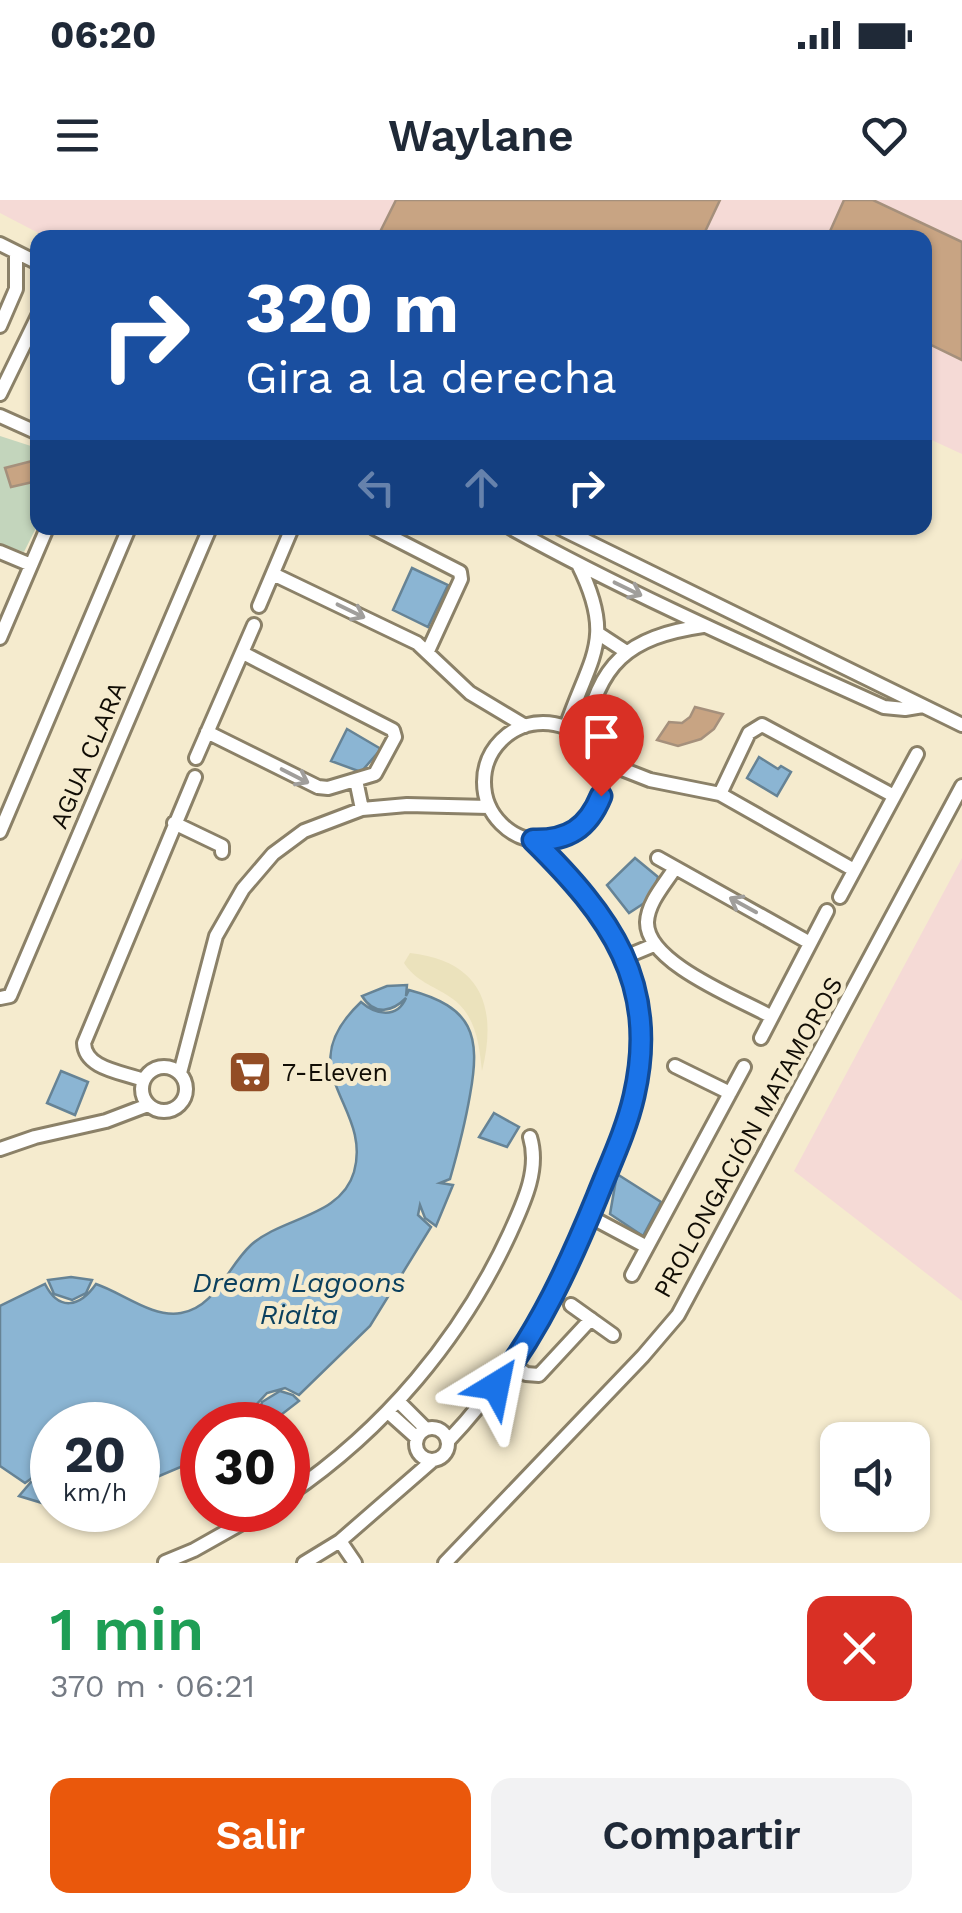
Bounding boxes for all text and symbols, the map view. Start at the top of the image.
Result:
text: 06:20 [50,13,156,57]
icon: menu [50,108,105,163]
icon: heart [857,108,912,163]
text: Waylane [388,109,574,162]
text: 320 m [245,267,459,349]
icon: right [80,270,210,400]
text: Gira a la derecha [245,351,617,404]
icon: left [349,460,404,515]
icon: ahead [454,460,509,515]
icon: right [559,460,614,515]
one-way arrow [613,580,643,599]
one-way arrow [335,603,365,622]
street label: AGUA CLARA [44,677,132,833]
pin [559,694,644,797]
icon: arrive [574,709,629,764]
one-way arrow [279,767,309,786]
one-way arrow [728,895,758,915]
street label: PROLONGACIÓN MATAMOROS [647,971,848,1302]
supermarket icon: 7-Eleven [227,1049,273,1095]
place label: 7-Eleven [282,1058,388,1087]
water label: Dream Lagoons Rialta [192,1266,406,1331]
position arrow [444,1334,548,1438]
speed limit sign: 30 [180,1402,310,1532]
map controls [820,1422,930,1532]
button: sound [820,1422,930,1532]
text: 20 [64,1425,126,1484]
text: km/h [63,1478,127,1507]
text: 1 min [50,1594,204,1665]
button: close [807,1596,912,1701]
text: 370 m · 06:21 [50,1667,255,1705]
button: Salir [50,1778,471,1893]
button: Compartir [491,1778,912,1893]

